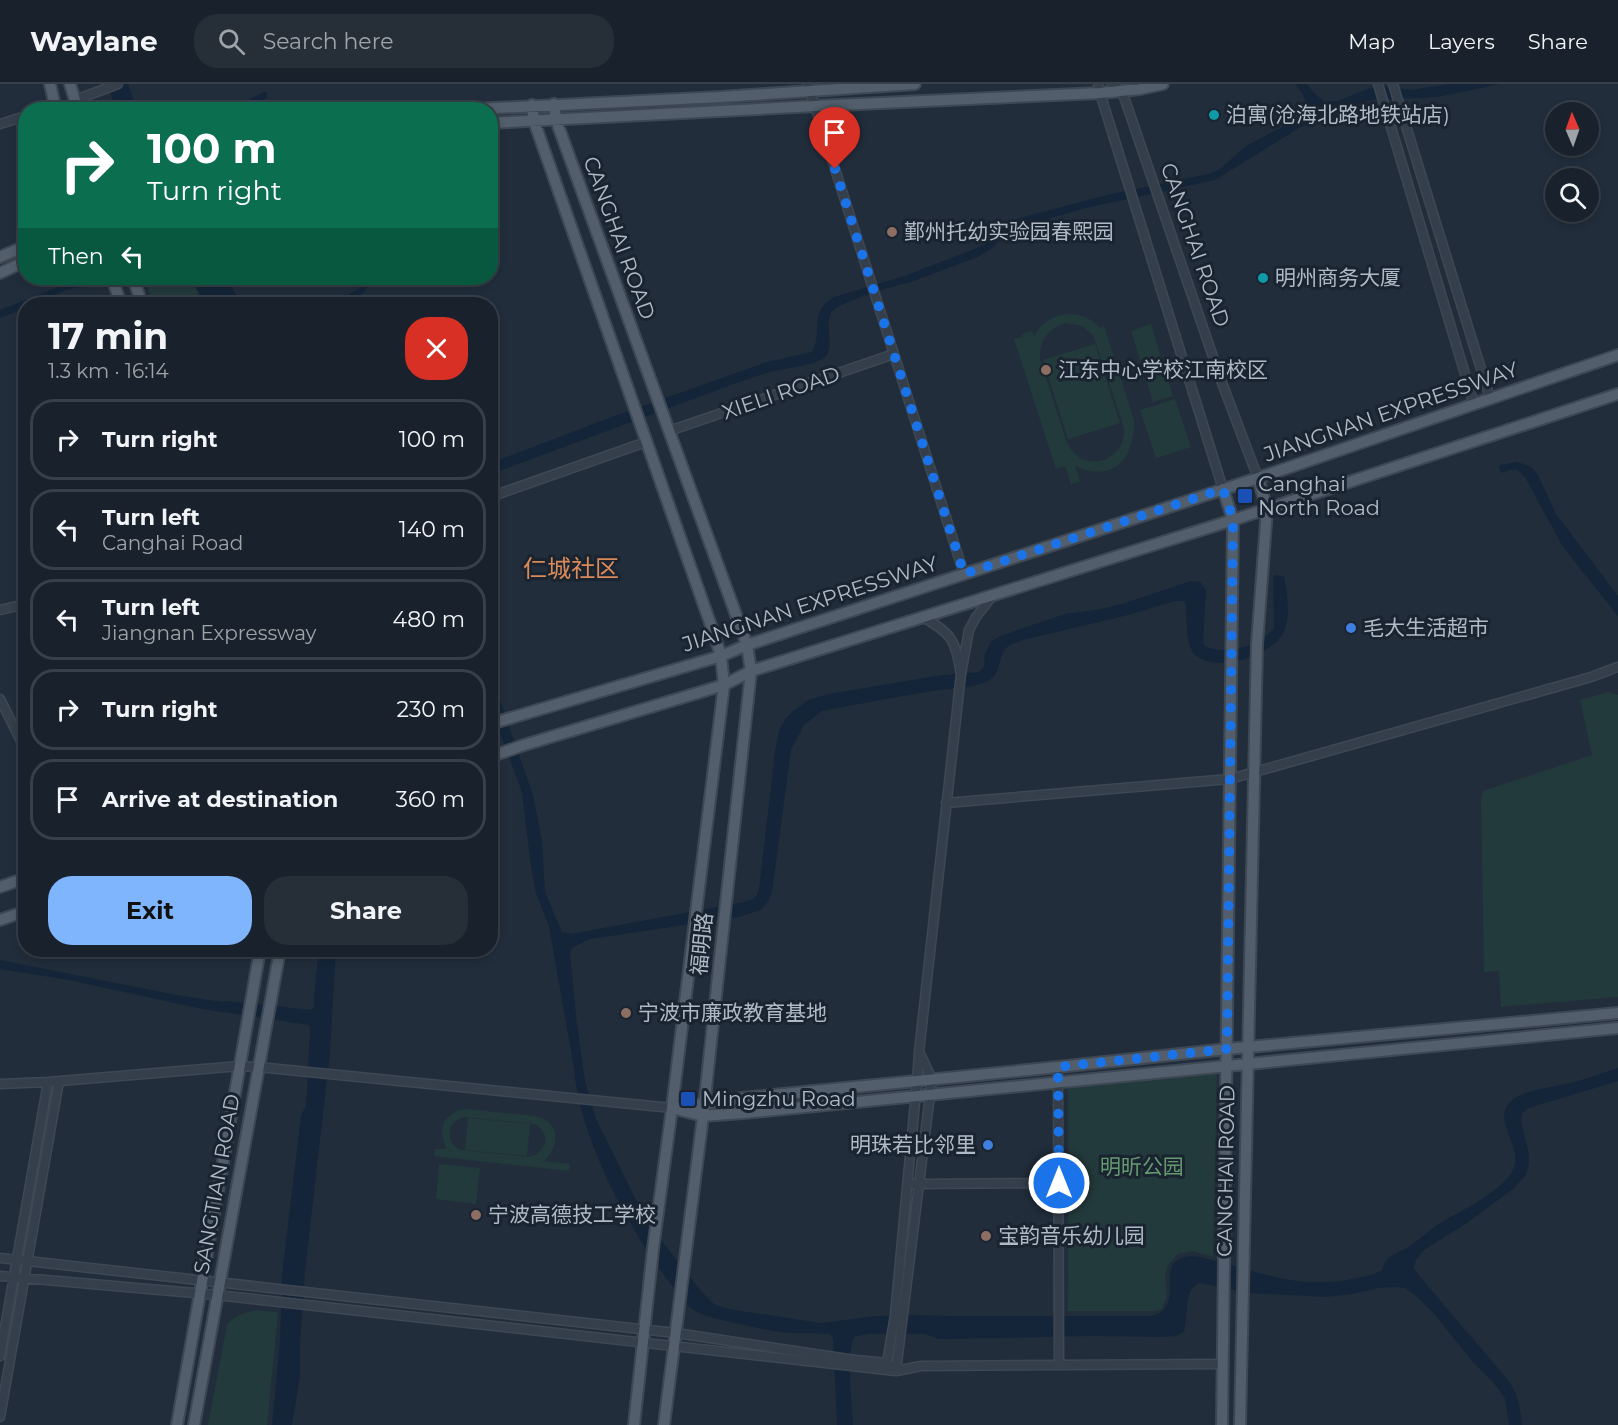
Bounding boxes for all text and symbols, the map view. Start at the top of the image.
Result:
search box [194,14,614,68]
text: Waylane [30,24,158,58]
icon: search [215,25,248,58]
text: Search here [263,28,393,55]
text: Map [1348,29,1395,54]
text: Layers [1428,29,1495,54]
text: Share [1528,29,1588,54]
place label: 泊寓(沧海北路地铁站店) [1226,102,1450,127]
north arrow [1545,102,1599,156]
map controls [1545,102,1599,222]
pin [809,107,860,169]
marker: 泊寓(沧海北路地铁站店) [1207,108,1221,122]
icon: arrive [818,116,851,149]
text: 100 m [147,122,276,174]
icon: right [48,126,126,204]
street label: CANGHAI ROAD [578,153,661,323]
street label: CANGHAI ROAD [1156,160,1235,330]
button: search [1545,168,1599,222]
text: Turn right [147,174,282,207]
place label: 鄞州托幼实验园春熙园 [904,219,1114,244]
marker: 鄞州托幼实验园春熙园 [885,225,899,239]
icon: left [116,240,149,273]
text: Then [48,243,104,270]
place label: 明州商务大厦 [1275,265,1401,290]
marker: 明州商务大厦 [1256,271,1270,285]
text: 17 min [48,314,168,358]
button: close [405,317,468,380]
street label: JIANGNAN EXPRESSWAY [1260,356,1522,467]
place label: 江东中心学校江南校区 [1058,357,1268,382]
text: 1.3 km · 16:14 [48,359,169,383]
street label: XIELI ROAD [719,361,843,424]
marker: 江东中心学校江南校区 [1039,363,1053,377]
icon: right [51,423,84,456]
text: Turn right [102,426,217,453]
text: 100 m [399,426,465,453]
place label: Canghai North Road [1258,471,1380,520]
marker: Canghai North Road [1236,487,1254,505]
text: Turn left [102,504,200,531]
icon: left [51,513,84,546]
text: 140 m [399,516,465,543]
text: Canghai Road [102,531,243,555]
street label: JIANGNAN EXPRESSWAY [678,550,941,657]
district label: 仁城社区 [523,554,619,583]
text: Turn left [102,594,200,621]
icon: left [51,603,84,636]
text: 480 m [393,606,465,633]
place label: 毛大生活超市 [1363,615,1489,640]
text: Jiangnan Expressway [102,621,316,645]
marker: 毛大生活超市 [1344,621,1358,635]
icon: right [51,693,84,726]
text: Turn right [102,696,217,723]
text: 230 m [396,696,465,723]
icon: arrive [51,783,84,816]
text: Arrive at destination [102,786,338,813]
text: 360 m [396,786,465,813]
button: Exit [48,876,252,945]
button: Share [264,876,468,945]
street label: 福明路 [686,911,717,977]
place label: 宁波市廉政教育基地 [638,1000,827,1025]
marker: 宁波市廉政教育基地 [619,1006,633,1020]
street label: CANGHAI ROAD [1212,1085,1239,1257]
place label: Mingzhu Road [702,1086,856,1111]
marker: Mingzhu Road [679,1090,697,1108]
street label: SANGTIAN ROAD [188,1092,245,1276]
place label: 明珠若比邻里 [850,1132,976,1157]
marker: 明珠若比邻里 [981,1138,995,1152]
position arrow [1027,1151,1091,1215]
park label: 明昕公园 [1100,1154,1184,1179]
place label: 宁波高德技工学校 [488,1202,656,1227]
marker: 宁波高德技工学校 [469,1208,483,1222]
place label: 宝韵音乐幼儿园 [998,1223,1145,1248]
marker: 宝韵音乐幼儿园 [979,1229,993,1243]

